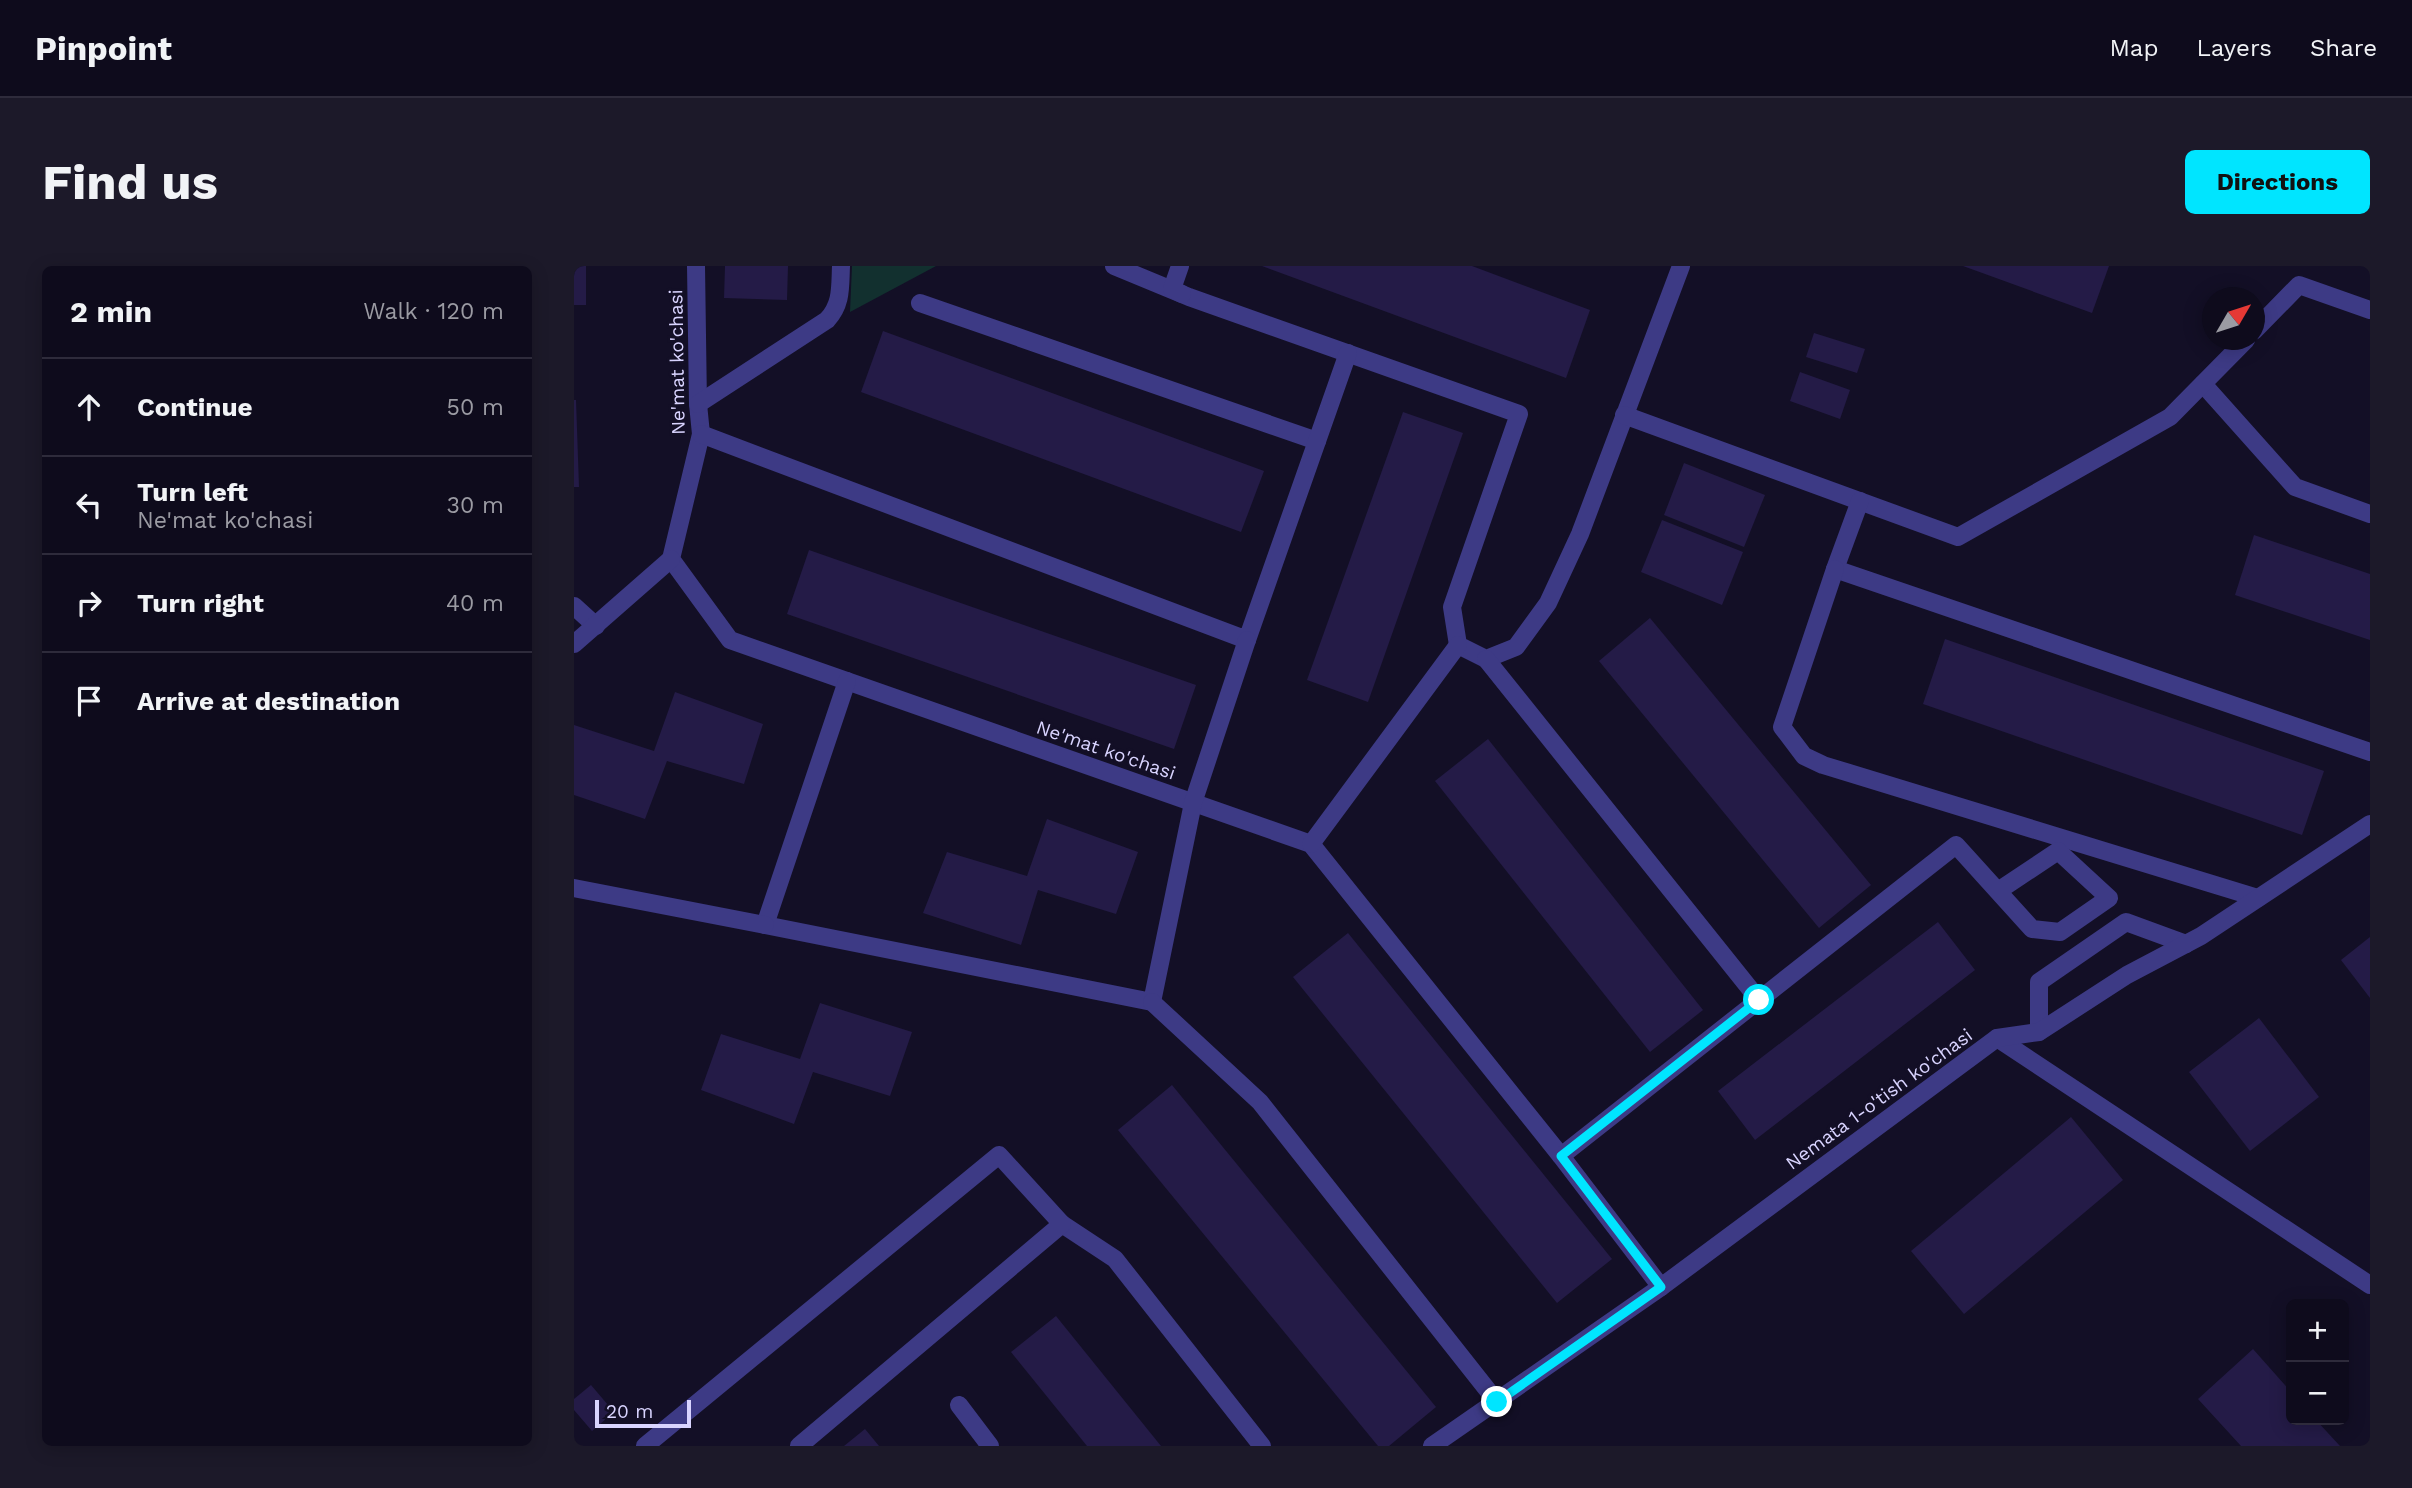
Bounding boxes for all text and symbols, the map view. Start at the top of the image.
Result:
text: Pinpoint [35,29,172,68]
text: Map [2110,34,2158,62]
text: Layers [2196,34,2272,62]
text: Share [2310,34,2377,62]
button: Directions [2185,150,2370,214]
text: Find us [42,153,218,211]
north arrow [2202,287,2265,350]
street label: Ne'mat ko'chasi [664,289,690,435]
text: 2 min [70,294,152,329]
text: Walk · 120 m [363,298,504,325]
icon: ahead [70,388,108,426]
text: Continue [137,392,253,422]
text: 50 m [447,394,504,421]
text: Turn left [137,477,248,507]
icon: left [70,486,108,524]
text: 30 m [447,492,504,519]
text: Ne'mat ko'chasi [137,507,313,534]
icon: right [70,584,108,622]
text: Turn right [137,588,264,618]
text: 40 m [446,590,504,617]
icon: arrive [70,682,108,720]
text: Arrive at destination [137,686,400,716]
street label: Ne'mat ko'chasi [1033,715,1179,785]
route start [1743,984,1774,1015]
street label: Nemata 1-o'tish ko'chasi [1781,1023,1977,1175]
map controls [2286,1299,2349,1425]
button: + [2286,1299,2349,1362]
button: − [2286,1362,2349,1425]
route end [1481,1386,1512,1417]
scale bar [595,1397,691,1429]
text: 20 m [606,1400,653,1423]

